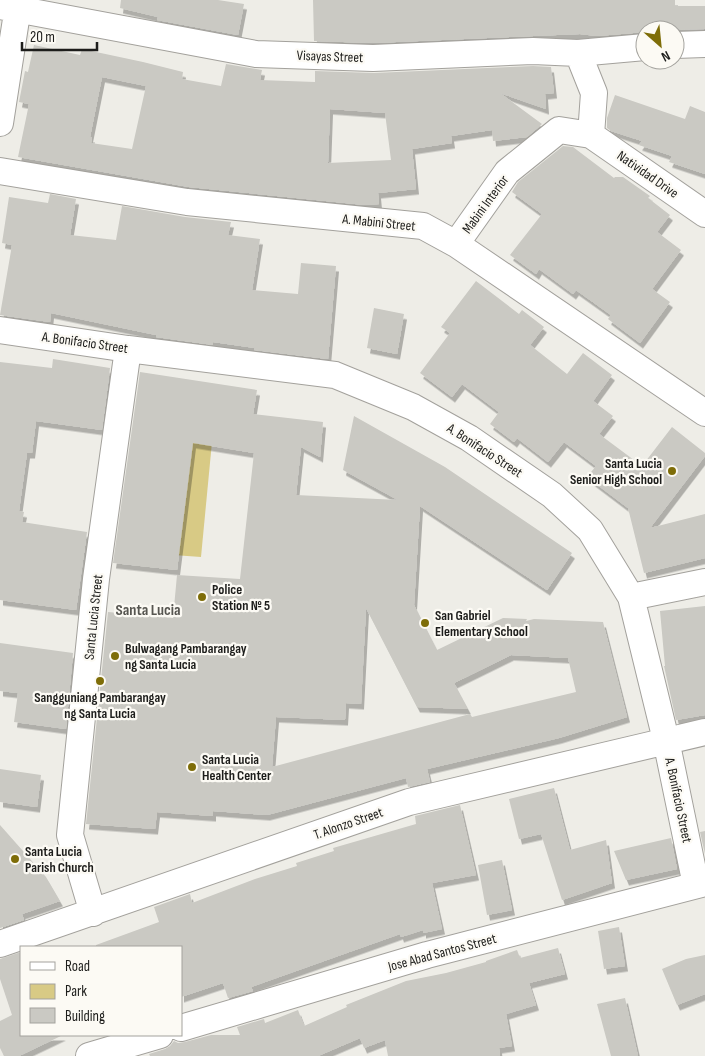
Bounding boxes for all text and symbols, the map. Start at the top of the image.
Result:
scale bar [22,20,98,52]
north arrow [635,20,685,70]
text: 20 m [30,28,55,47]
street label: Visayas Street [296,47,364,66]
text: N [658,47,673,65]
street label: Natividad Drive [614,147,682,202]
street label: Mabini Interior [459,172,512,237]
street label: A. Mabini Street [341,210,416,235]
street label: A. Bonifacio Street [40,328,129,357]
street label: A. Bonifacio Street [443,419,526,481]
place label: Santa Lucia Senior High School [570,455,662,488]
marker: Santa Lucia Senior High School [666,465,678,477]
street label: Santa Lucia Street [81,574,106,661]
place label: Police Station № 5 [212,581,270,614]
marker: Police Station № 5 [196,591,208,603]
district label: Santa Lucia [115,601,181,620]
place label: San Gabriel Elementary School [435,607,528,640]
marker: San Gabriel Elementary School [419,617,431,629]
place label: Bulwagang Pambarangay ng Santa Lucia [125,640,247,673]
marker: Bulwagang Pambarangay ng Santa Lucia [109,650,121,662]
marker: Sangguniang Pambarangay ng Santa Lucia [94,675,106,687]
place label: Sangguniang Pambarangay ng Santa Lucia [34,689,166,722]
place label: Santa Lucia Health Center [202,751,272,784]
street label: A. Bonifacio Street [661,755,696,844]
marker: Santa Lucia Health Center [186,761,198,773]
street label: T. Alonzo Street [311,804,385,843]
place label: Santa Lucia Parish Church [25,843,94,876]
marker: Santa Lucia Parish Church [9,853,21,865]
street label: Jose Abad Santos Street [385,930,498,975]
legend [20,946,182,1036]
text: Road [65,957,90,976]
text: Park [65,982,87,1001]
text: Building [65,1007,105,1026]

